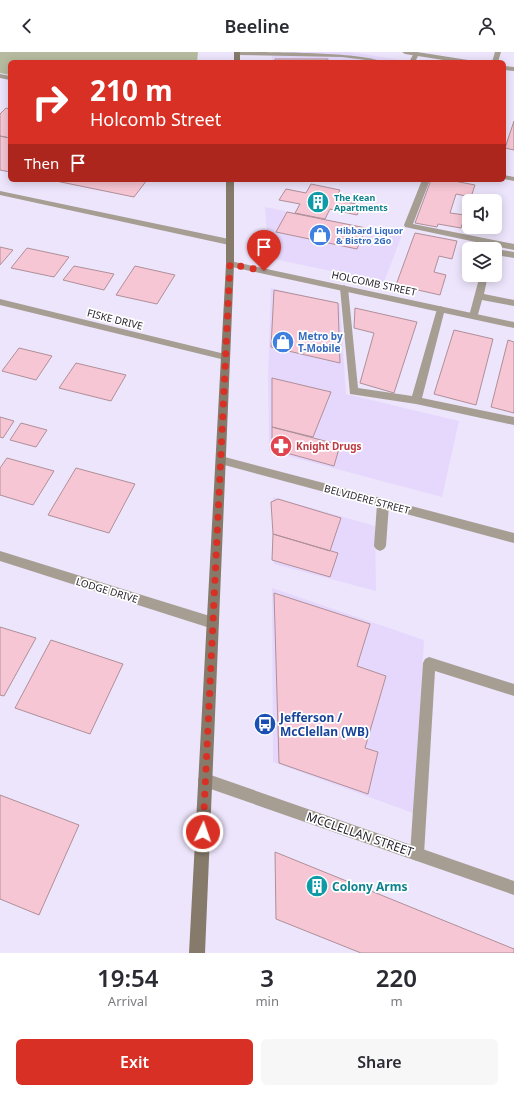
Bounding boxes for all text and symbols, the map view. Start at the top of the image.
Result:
text: Beeline [224,14,290,38]
icon: back [16,15,38,37]
icon: person [476,15,498,37]
text: 210 m [90,71,173,109]
icon: right [24,76,76,128]
text: Holcomb Street [90,107,221,131]
icon: arrive [67,152,89,174]
text: Then [24,153,59,173]
building icon: The Kean Apartments [305,189,331,215]
place label: The Kean Apartments [334,191,388,214]
map controls [462,194,502,282]
button: sound [462,194,502,234]
shop icon: Hibbard Liquor & Bistro 2Go [307,222,333,248]
place label: Hibbard Liquor & Bistro 2Go [336,224,403,247]
pin [247,230,281,271]
icon: arrive [253,236,275,258]
button: layers [462,242,502,282]
street label: HOLCOMB STREET [330,267,418,299]
street label: FISKE DRIVE [86,305,144,333]
shop icon: Metro by T-Mobile [270,329,296,355]
place label: Metro by T-Mobile [298,329,343,355]
pharmacy icon: Knight Drugs [268,433,294,459]
place label: Knight Drugs [296,439,362,453]
street label: BELVIDERE STREET [323,481,412,517]
street label: LODGE DRIVE [74,574,140,606]
place label: Jefferson / McClellan (WB) [279,709,369,740]
bus stop icon: Jefferson / McClellan (WB) [252,711,278,737]
street label: MCCLELLAN STREET [304,808,416,860]
position arrow [182,811,224,853]
building icon: Colony Arms [304,873,330,899]
place label: Colony Arms [332,878,407,895]
text: 19:54 [97,961,158,994]
text: 3 [260,961,274,994]
text: 220 [376,961,417,994]
text: Arrival [108,992,148,1010]
text: min [255,992,279,1010]
text: m [390,992,403,1010]
button: Exit [16,1039,253,1085]
button: Share [261,1039,498,1085]

